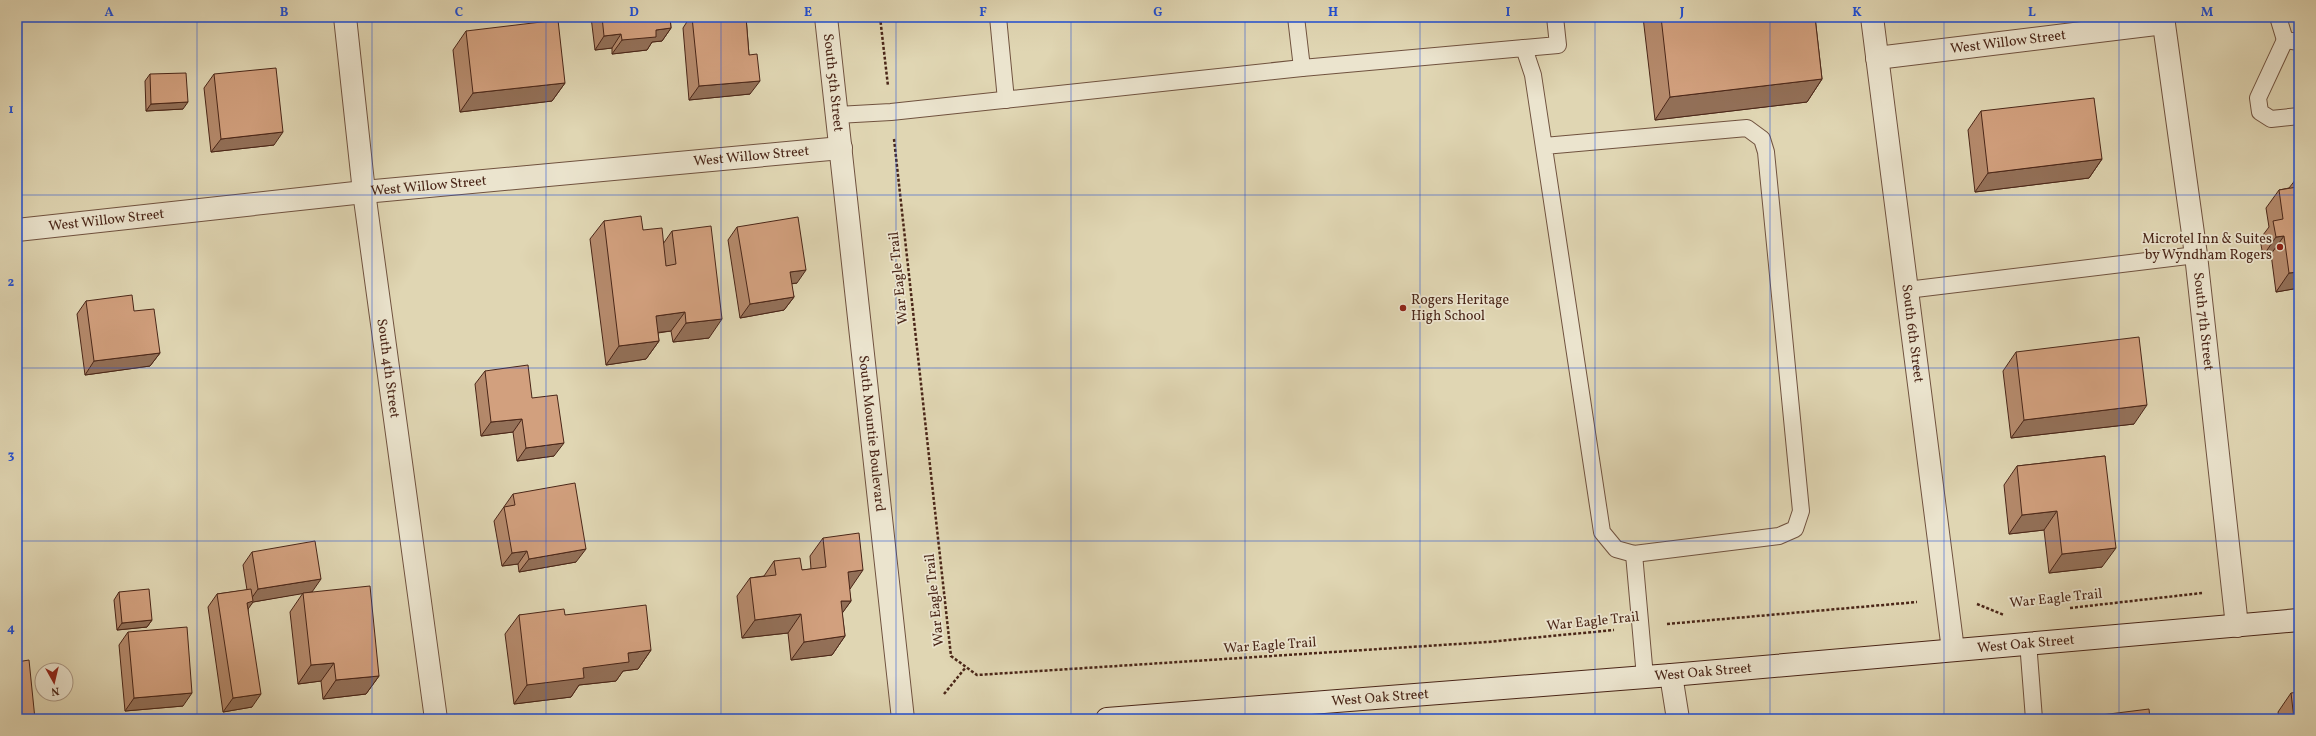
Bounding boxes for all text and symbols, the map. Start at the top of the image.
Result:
text: A [104,4,114,22]
text: B [280,4,289,22]
text: C [455,4,463,22]
text: D [629,4,639,22]
text: E [804,4,812,22]
text: F [979,4,987,22]
text: G [1153,4,1163,22]
text: H [1328,4,1338,22]
text: I [1506,4,1511,22]
text: J [1679,4,1685,22]
text: K [1852,4,1862,22]
text: L [2028,4,2036,22]
text: M [2201,4,2214,22]
street label: West Willow Street [1949,26,2067,58]
street label: South 5th Street [818,32,848,133]
text: 1 [8,101,14,119]
street label: West Willow Street [692,141,810,171]
street label: West Willow Street [370,171,488,201]
street label: West Willow Street [48,204,165,236]
place label: Microtel Inn & Suites by Wyndham Rogers [2142,230,2272,265]
street label: War Eagle Trail [885,231,913,325]
marker: Microtel Inn & Suites by Wyndham Rogers [2275,242,2285,252]
street label: South 7th Street [2188,271,2218,372]
text: 2 [8,274,15,292]
street label: South 6th Street [1897,283,1928,384]
place label: Rogers Heritage High School [1411,291,1509,326]
marker: Rogers Heritage High School [1398,303,1408,313]
street label: South 4th Street [372,317,404,419]
street label: South Mountie Boulevard [854,354,890,513]
text: 3 [8,447,15,465]
street label: War Eagle Trail [921,553,949,647]
street label: War Eagle Trail [2009,585,2103,613]
street label: War Eagle Trail [1546,608,1640,636]
text: 4 [7,620,15,638]
street label: West Oak Street [1976,630,2076,658]
street label: War Eagle Trail [1223,633,1317,659]
street label: West Oak Street [1654,658,1753,686]
north arrow [34,662,74,702]
text: N [50,682,60,698]
street label: West Oak Street [1331,684,1430,711]

